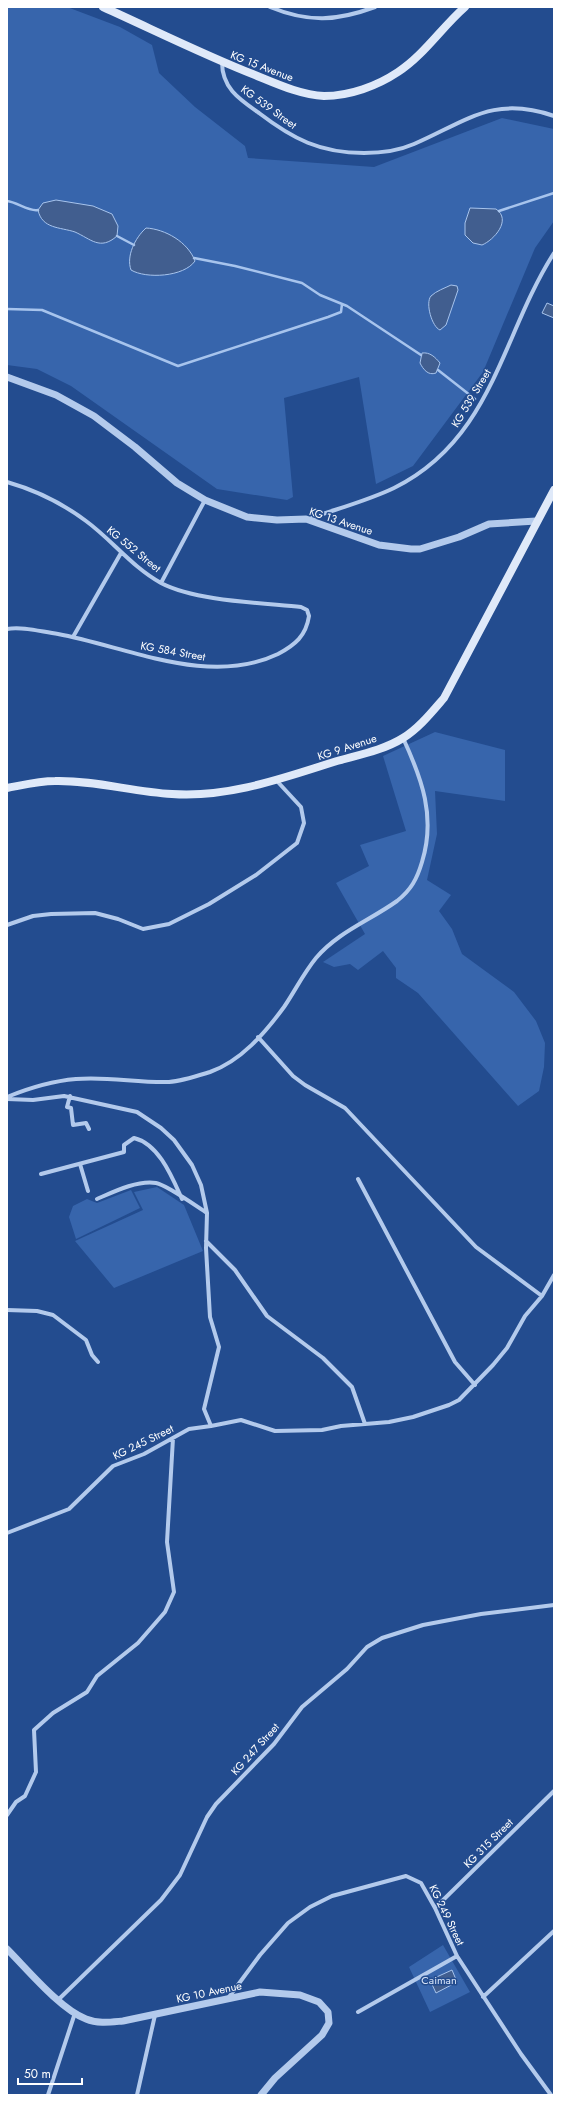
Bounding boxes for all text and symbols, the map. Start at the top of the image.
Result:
street label: KG 15 Avenue [228,47,296,85]
street label: KG 539 Street [238,81,301,133]
street label: KG 539 Street [447,365,495,430]
street label: KG 13 Avenue [307,503,375,539]
street label: KG 552 Street [103,522,165,576]
street label: KG 584 Street [139,637,207,665]
street label: KG 9 Avenue [315,730,379,764]
street label: KG 245 Street [110,1420,176,1464]
street label: KG 247 Street [227,1719,283,1779]
street label: KG 315 Street [460,1814,517,1871]
street label: KG 249 Street [425,1882,469,1949]
park label: Caiman [421,1972,457,1988]
street label: KG 10 Avenue [175,1977,244,2007]
scale bar [18,2060,82,2086]
text: 50 m [24,2065,51,2083]

